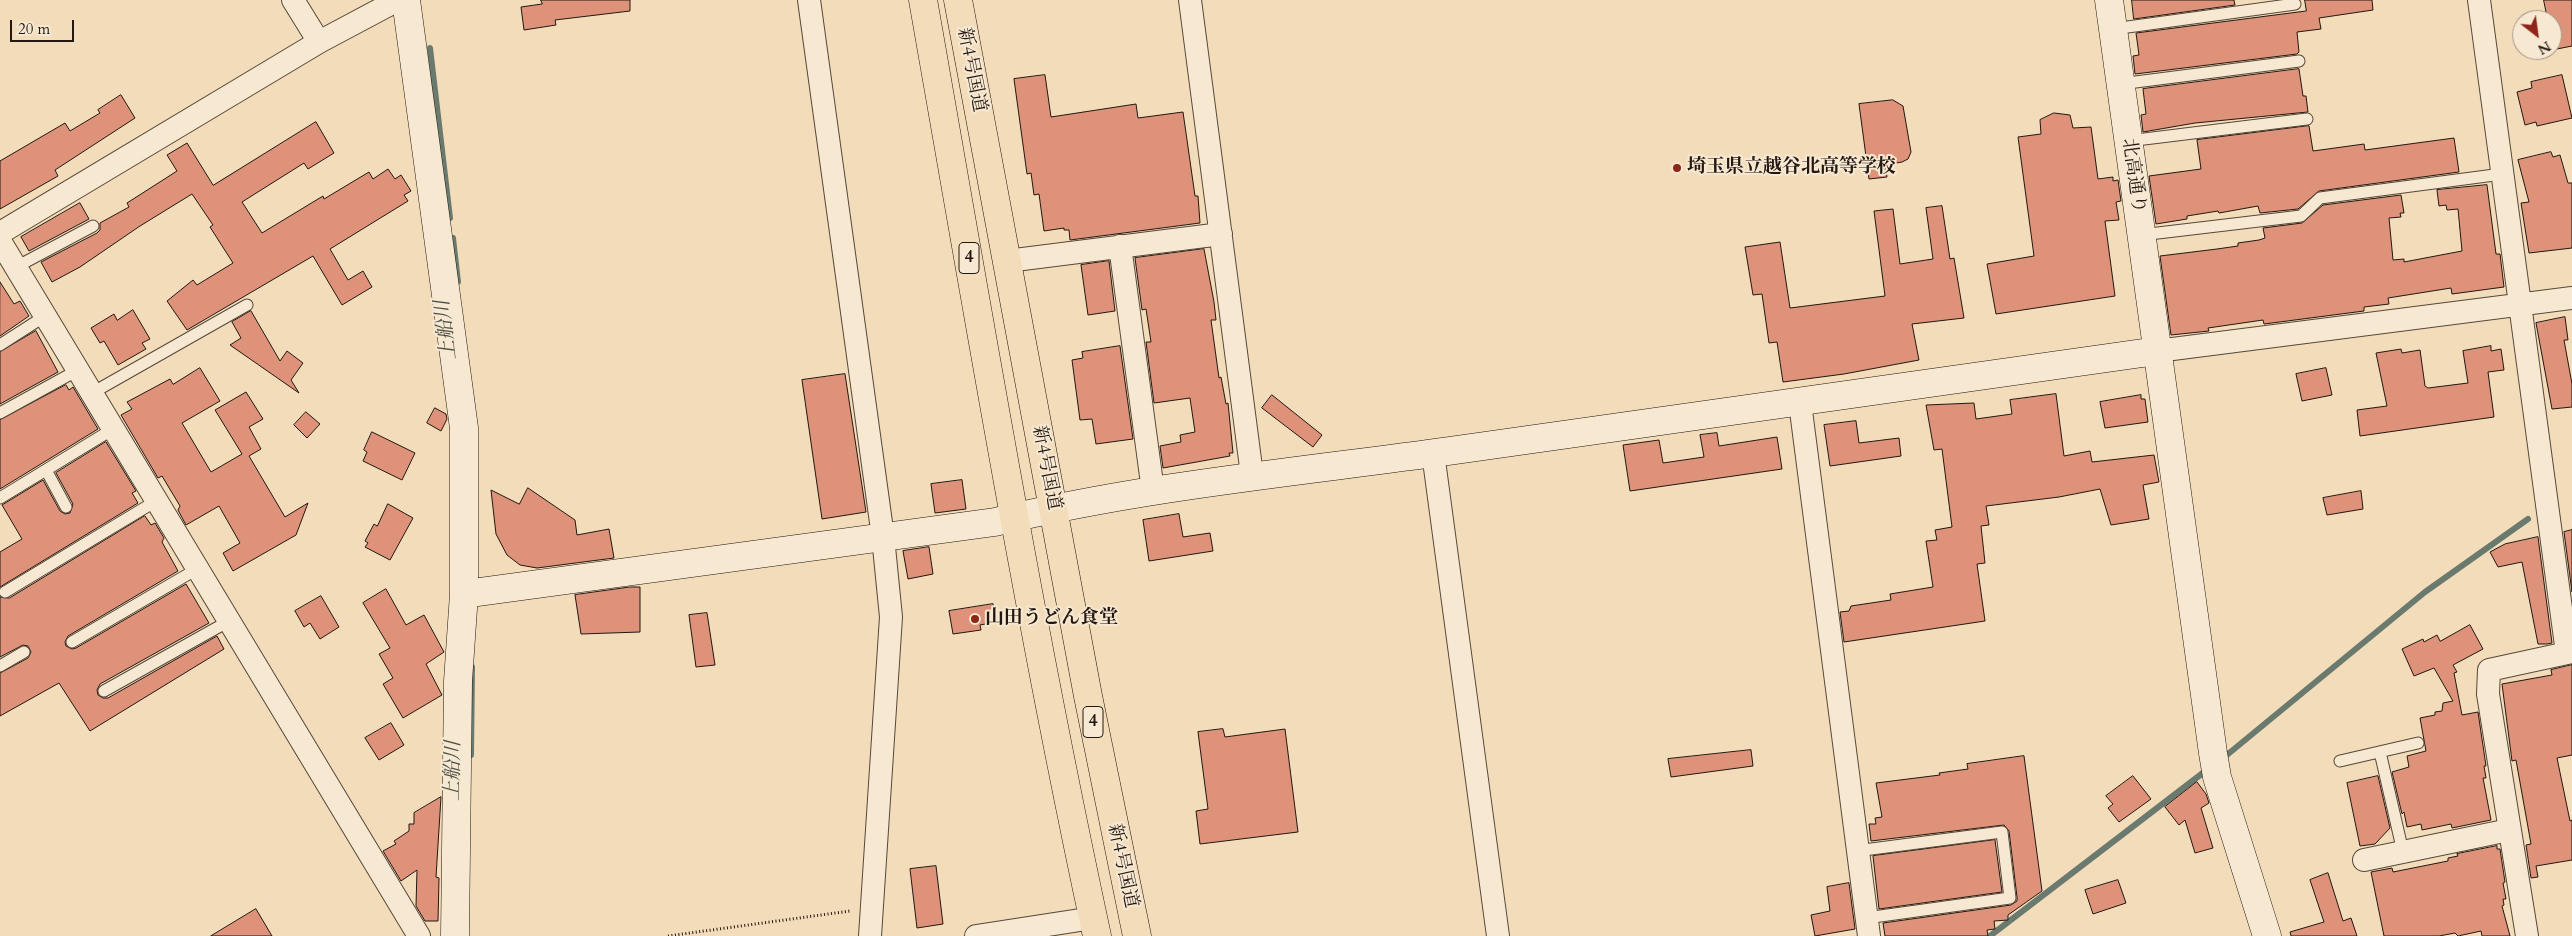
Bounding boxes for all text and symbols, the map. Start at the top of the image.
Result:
scale bar [12,10,76,42]
north arrow [2512,10,2562,60]
text: 20 m [18,19,50,39]
street label: 新4号国道 [952,26,990,114]
text: N [2534,36,2554,59]
street label: 北高通り [2116,137,2150,215]
place label: 埼玉県立越谷北高等学校 [1687,157,1896,179]
marker: 埼玉県立越谷北高等学校 [1671,162,1683,174]
road number: 4 [959,242,979,274]
water label: 上船川 [431,299,463,361]
street label: 新4号国道 [1027,424,1065,512]
place label: 山田うどん食堂 [985,608,1118,630]
marker: 山田うどん食堂 [969,613,981,625]
road number: 4 [1083,706,1103,738]
water label: 上船川 [441,741,467,801]
street label: 新4号国道 [1102,822,1142,910]

